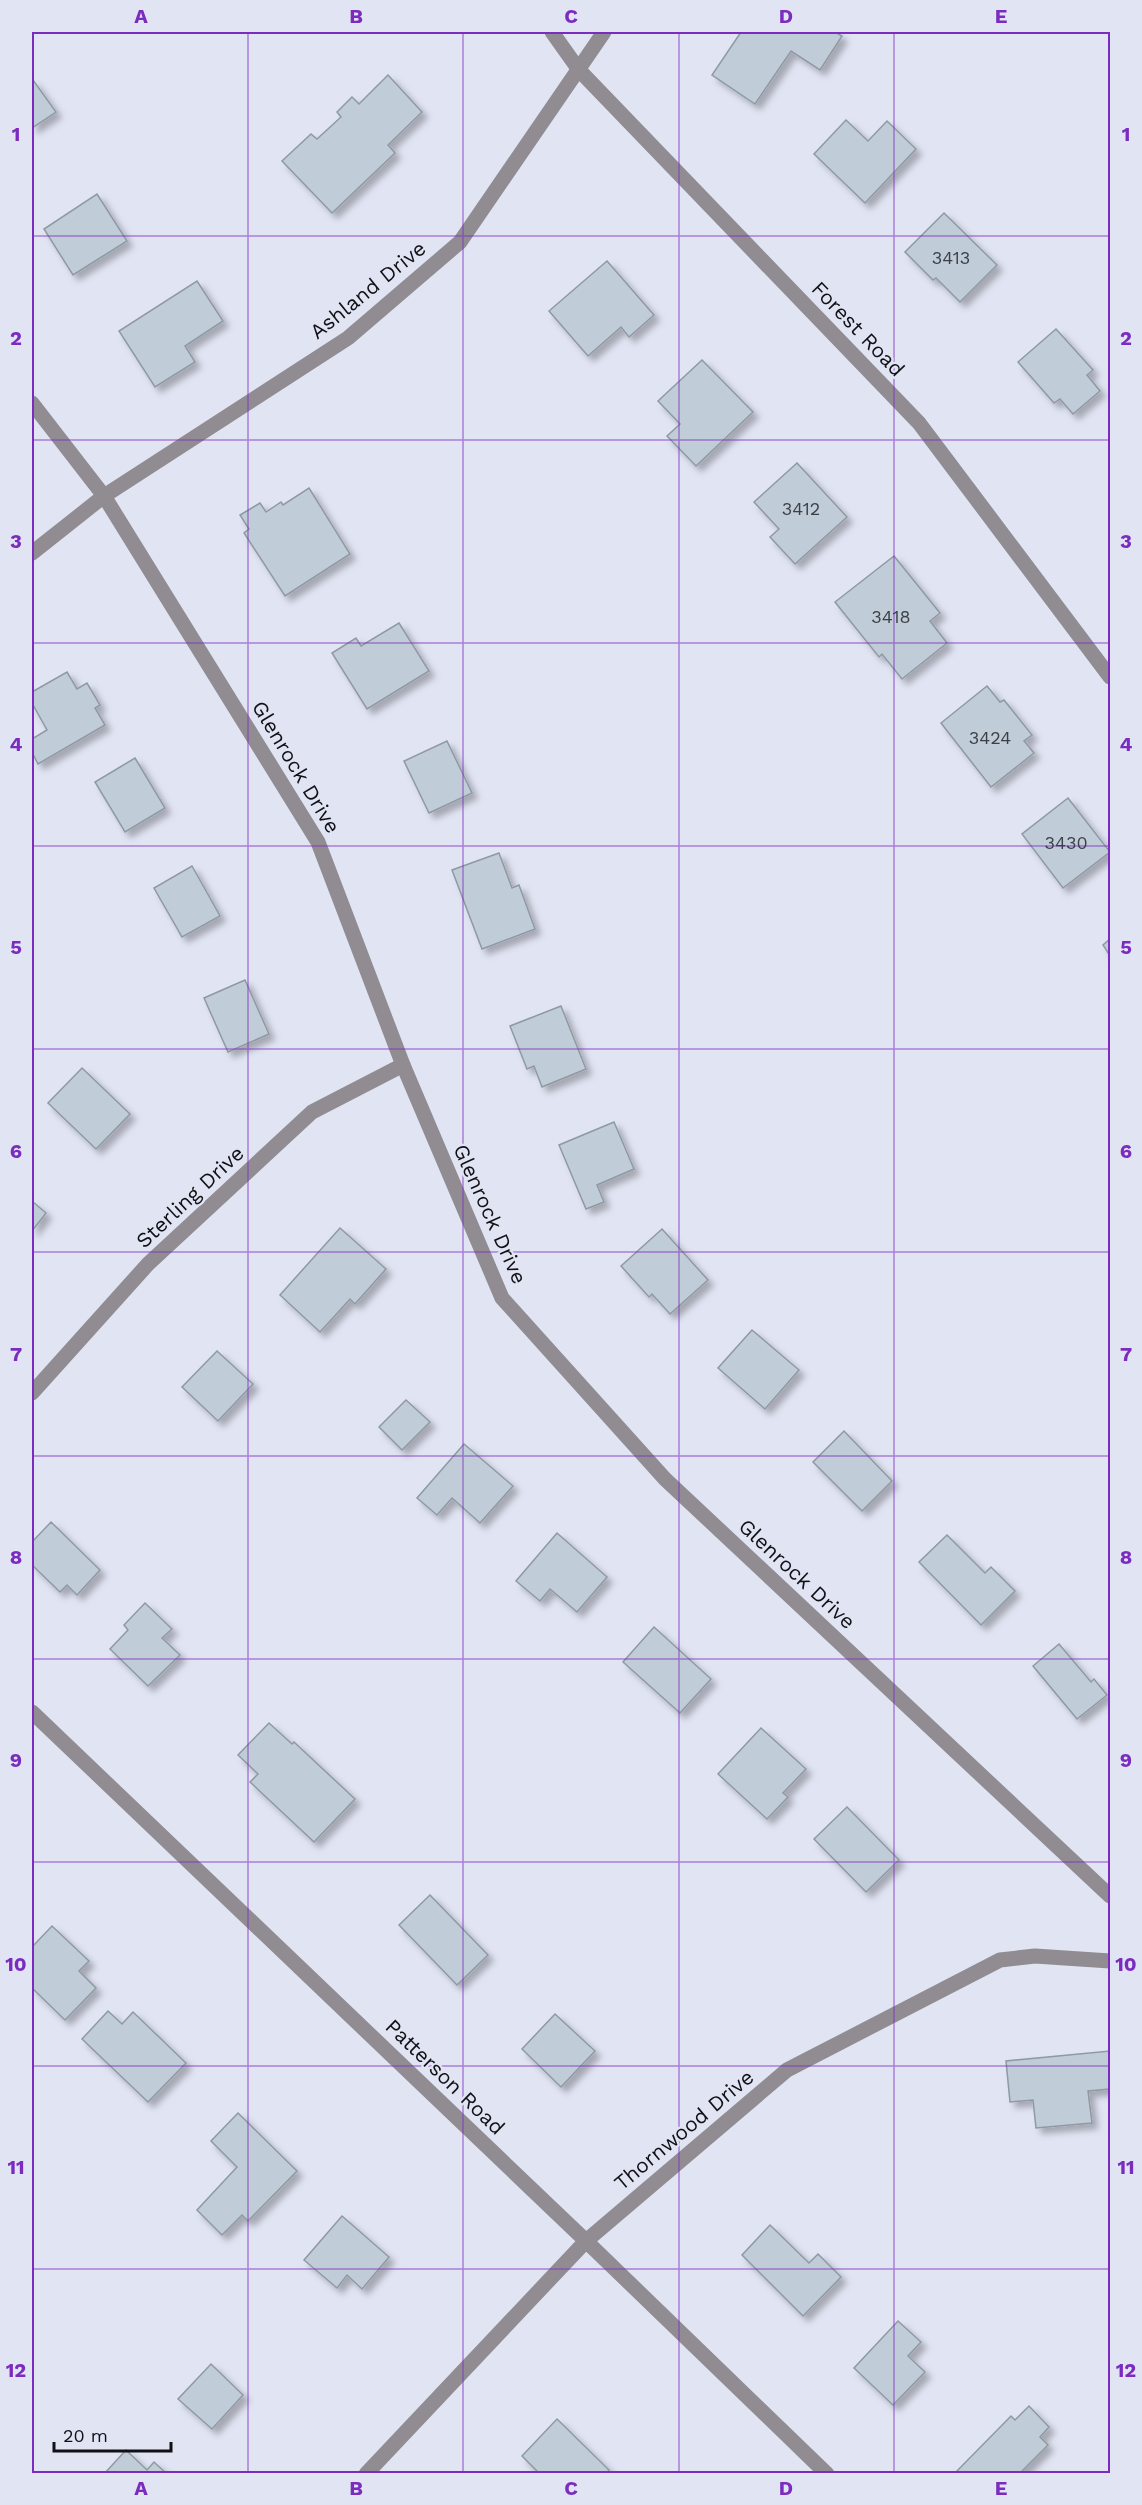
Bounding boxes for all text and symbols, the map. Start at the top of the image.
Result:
text: A [134,4,148,28]
text: B [349,4,363,28]
text: C [564,4,578,28]
text: D [779,4,793,28]
text: E [995,4,1007,28]
text: 1 [12,122,20,146]
text: 1 [1122,122,1130,146]
street label: Ashland Drive [305,235,431,344]
house number: 3413 [932,247,970,268]
street label: Forest Road [807,276,910,382]
text: 2 [10,326,22,350]
text: 2 [1120,326,1132,350]
house number: 3412 [782,498,820,519]
text: 3 [10,529,22,553]
text: 3 [1120,529,1132,553]
house number: 3418 [871,606,911,627]
street label: Glenrock Drive [247,696,346,838]
house number: 3424 [969,727,1011,748]
text: 4 [10,732,23,756]
text: 4 [1120,732,1133,756]
house number: 3430 [1044,832,1088,853]
text: 5 [10,935,22,959]
text: 5 [1120,935,1132,959]
text: 6 [10,1139,22,1163]
text: 6 [1120,1139,1132,1163]
street label: Sterling Drive [130,1140,249,1253]
street label: Glenrock Drive [448,1140,532,1287]
text: 7 [10,1342,22,1366]
text: 7 [1120,1342,1132,1366]
street label: Glenrock Drive [734,1513,861,1634]
text: 8 [10,1545,22,1569]
text: 8 [1120,1545,1132,1569]
text: 9 [10,1748,22,1772]
text: 9 [1120,1748,1132,1772]
text: 10 [5,1952,27,1976]
text: 10 [1115,1952,1137,1976]
street label: Patterson Road [381,2014,510,2140]
street label: Thornwood Drive [609,2064,758,2195]
text: 11 [7,2155,25,2179]
text: 11 [1117,2155,1135,2179]
text: 12 [6,2358,26,2382]
text: 12 [1116,2358,1136,2382]
scale bar [54,2415,171,2453]
text: 20 m [63,2425,108,2446]
text: A [134,2476,148,2500]
text: B [349,2476,363,2500]
text: C [564,2476,578,2500]
text: D [779,2476,793,2500]
text: E [995,2476,1007,2500]

